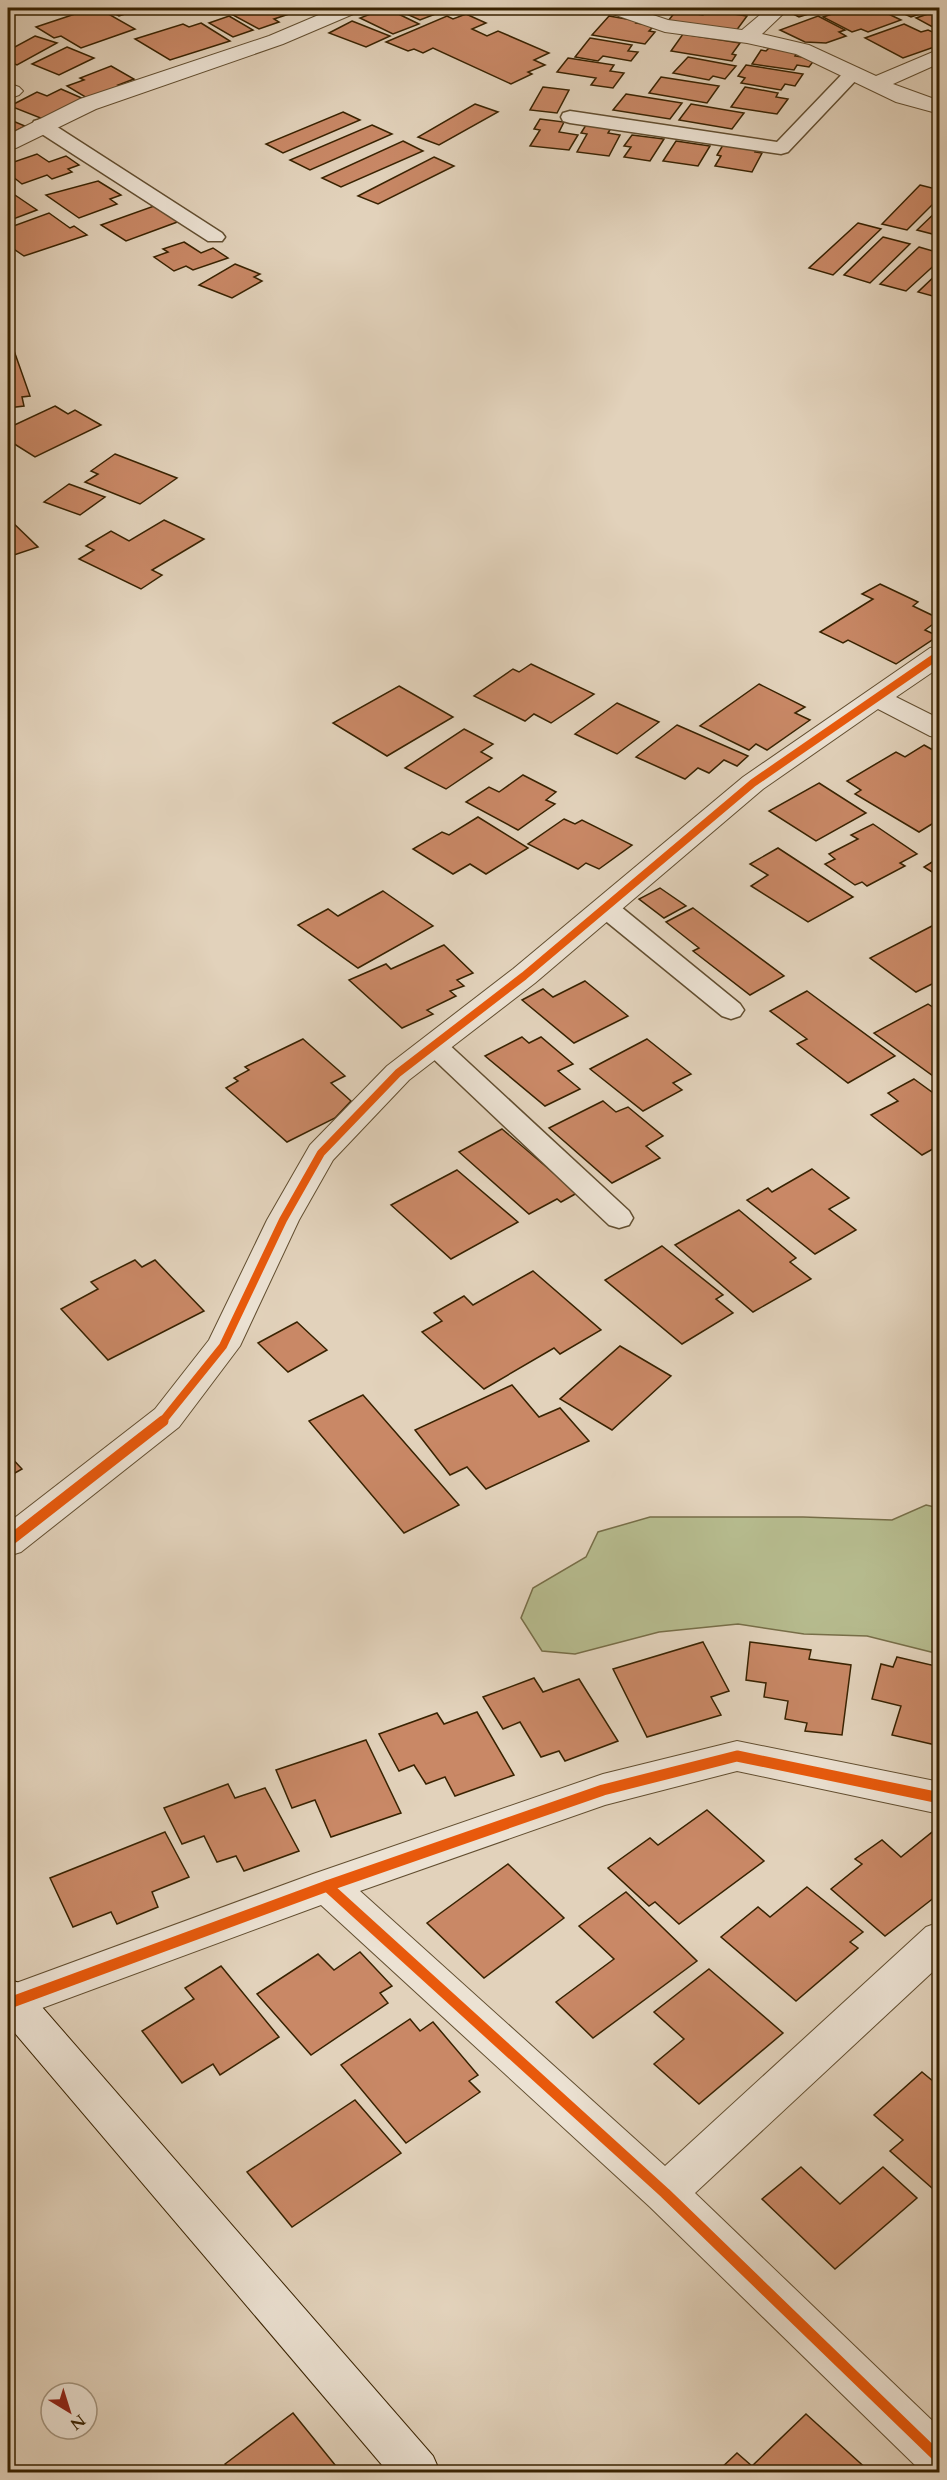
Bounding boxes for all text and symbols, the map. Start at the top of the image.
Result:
north arrow [39,2381,99,2441]
text: N [65,2409,90,2435]

